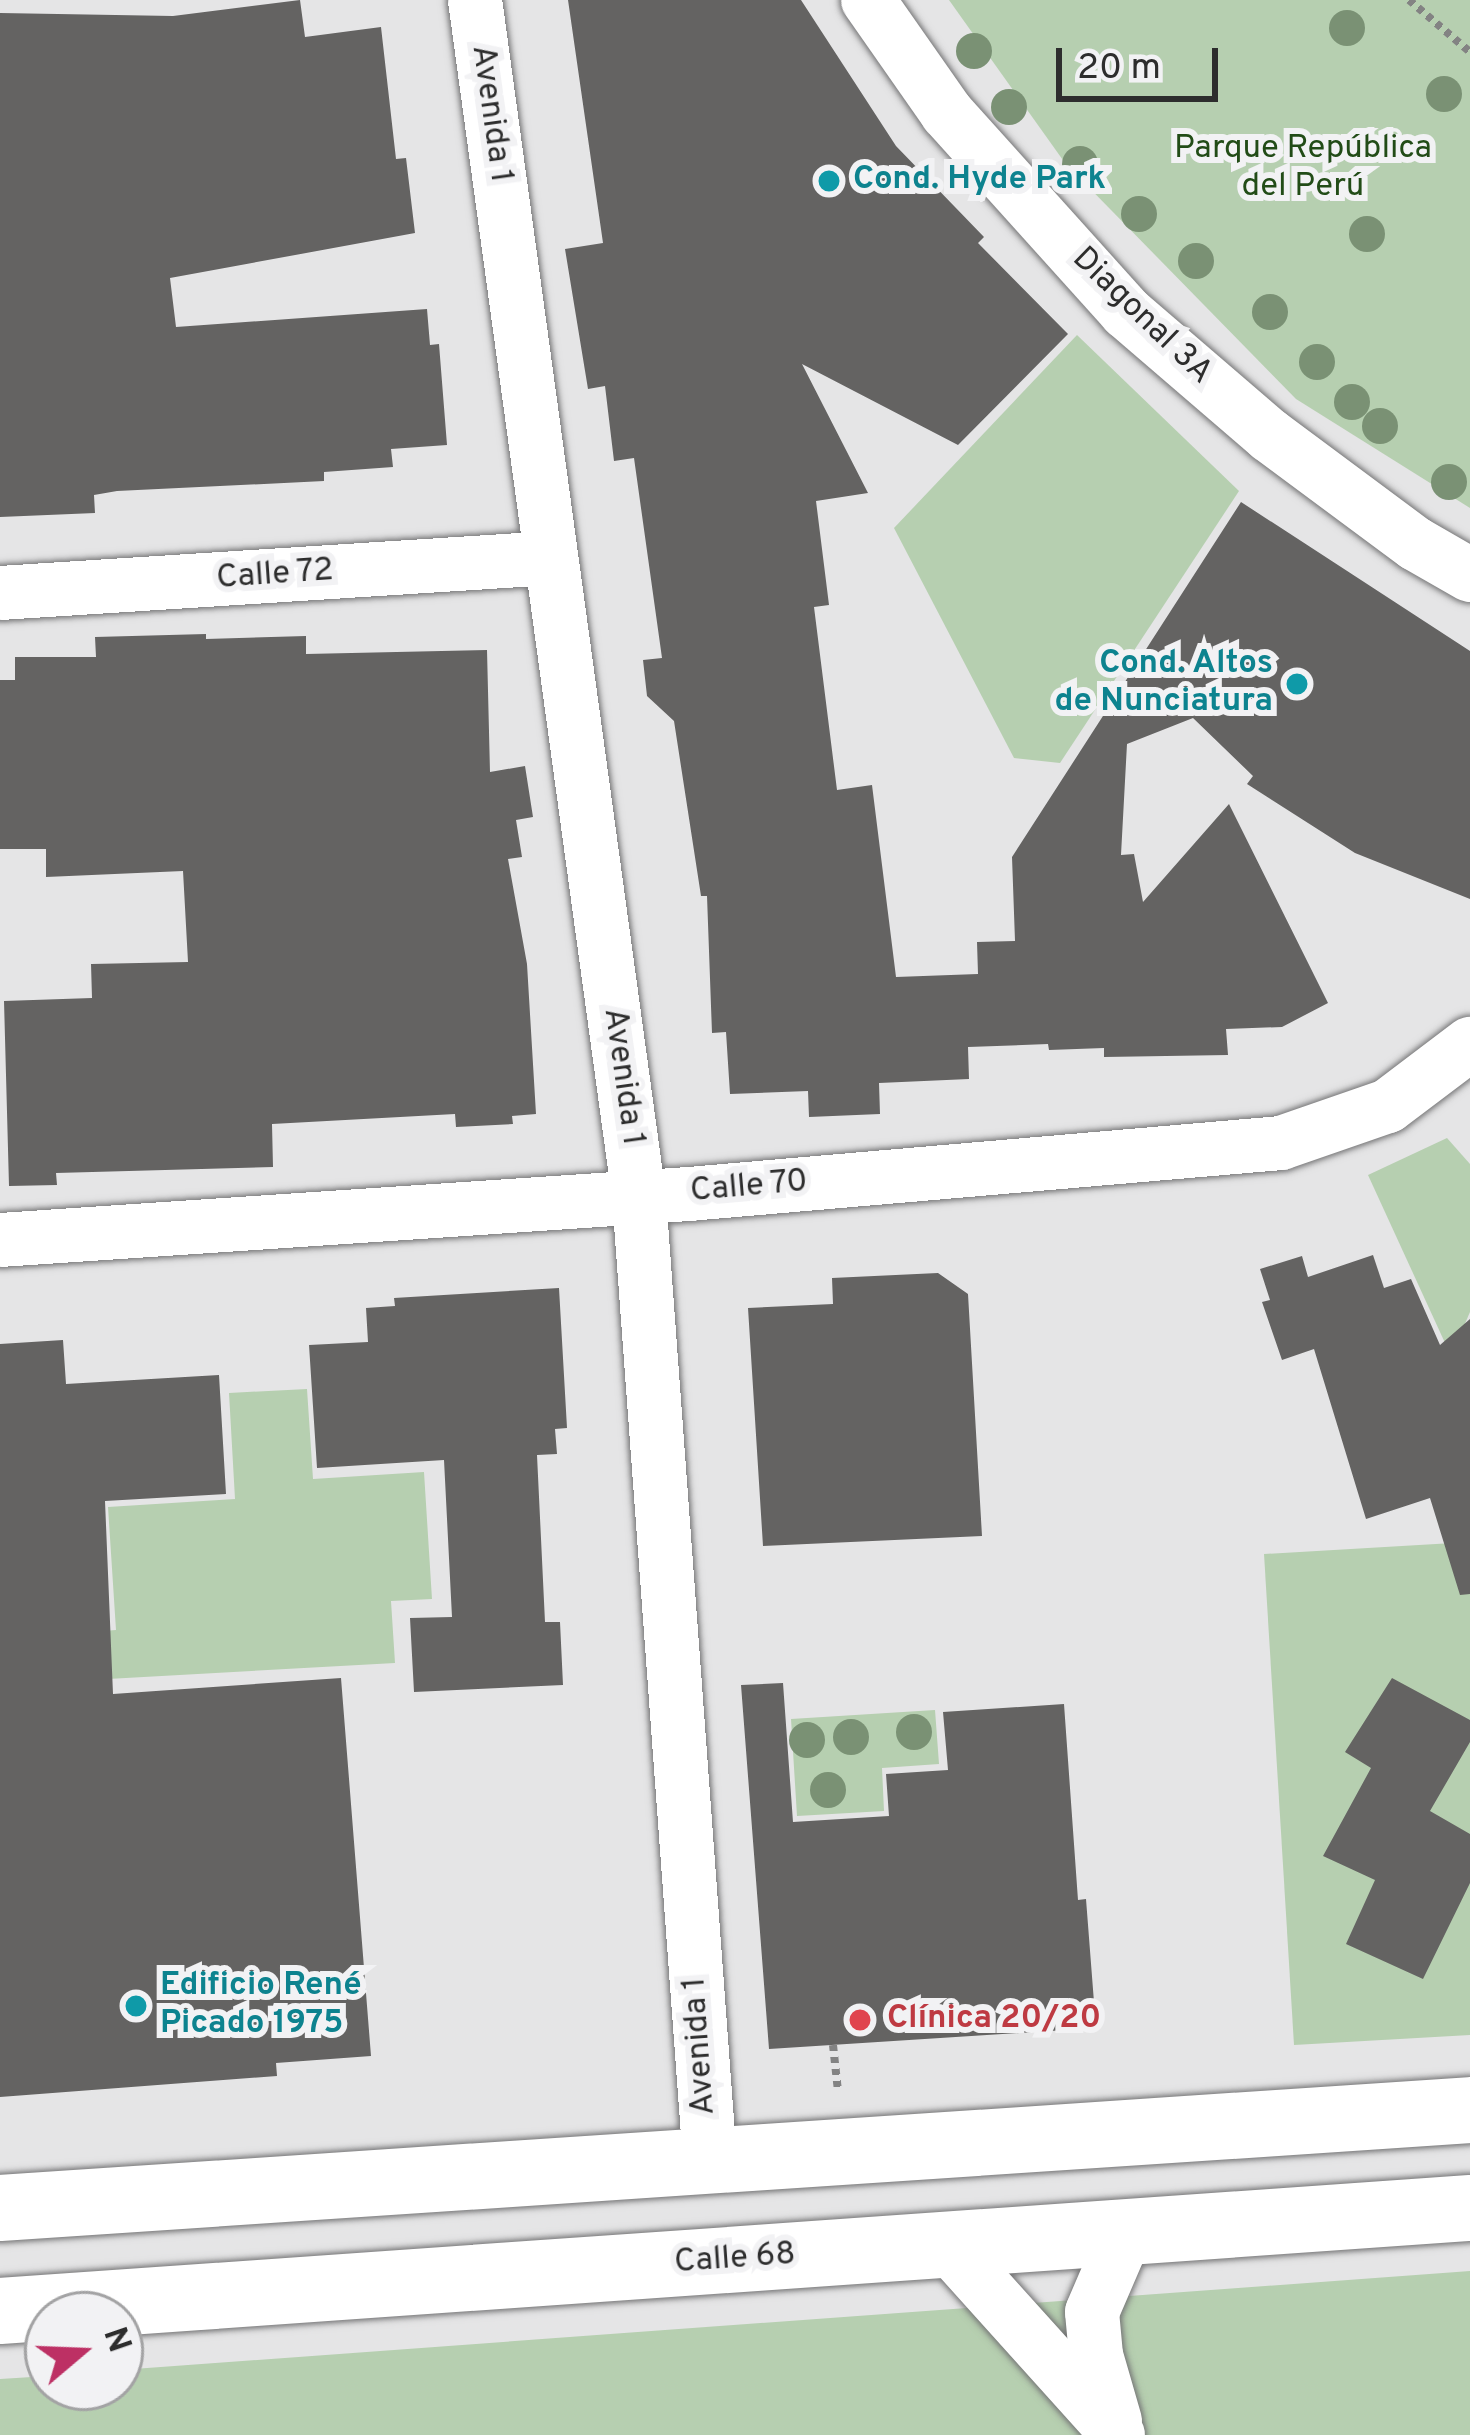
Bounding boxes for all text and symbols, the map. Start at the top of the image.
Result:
scale bar [1062,24,1224,98]
street label: Avenida 1 [461,43,519,185]
text: 20 m [1077,46,1161,92]
park label: Parque República del Perú [1174,130,1432,208]
place label: Cond. Hyde Park [853,161,1106,201]
marker: Cond. Hyde Park [816,168,842,194]
street label: Diagonal 3A [1063,240,1219,394]
street label: Calle 72 [215,552,335,600]
place label: Cond. Altos de Nunciatura [1055,645,1273,723]
marker: Cond. Altos de Nunciatura [1284,671,1310,697]
street label: Avenida 1 [593,1006,651,1148]
street label: Calle 70 [688,1163,810,1213]
place label: Edificio René Picado 1975 [160,1967,362,2045]
street label: Avenida 1 [676,1976,726,2116]
marker: Edificio René Picado 1975 [123,1993,149,2019]
place label: Clínica 20/20 [887,2000,1101,2040]
marker: Clínica 20/20 [844,2004,876,2036]
street label: Calle 68 [673,2236,797,2284]
north arrow [24,2291,144,2411]
text: N [91,2322,139,2358]

